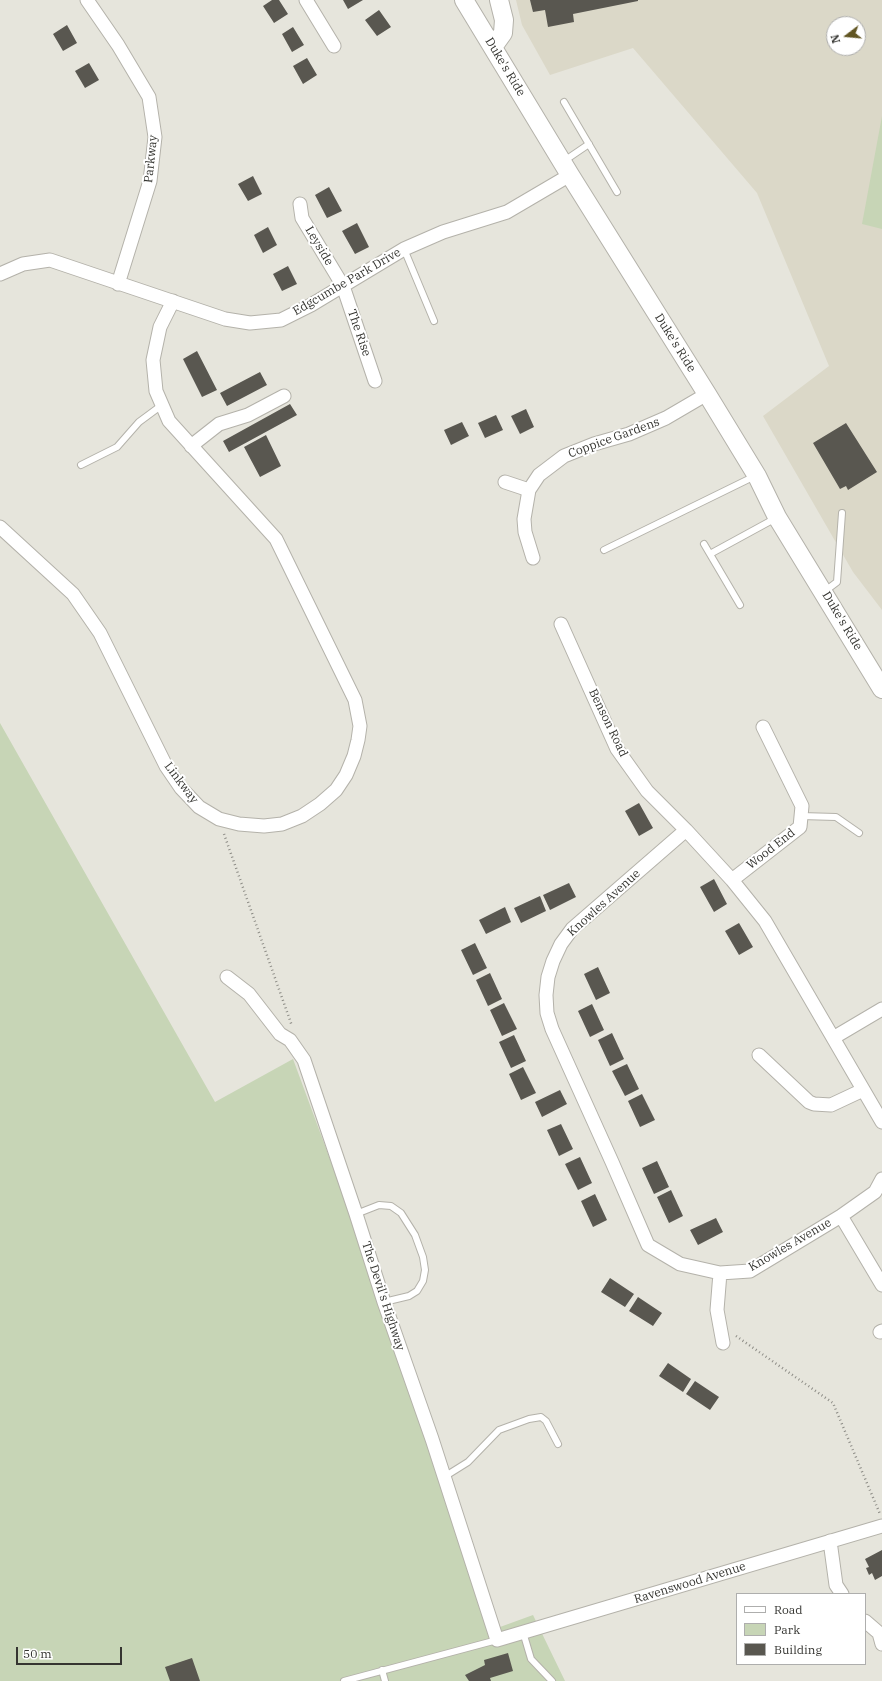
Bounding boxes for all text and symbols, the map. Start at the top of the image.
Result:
north arrow [826,16,866,56]
text: N [828,33,843,45]
street label: Duke's Ride [482,35,528,99]
street label: Parkway [141,134,161,184]
street label: Leyside [302,224,336,268]
street label: Edgcumbe Park Drive [291,245,403,319]
street label: The Rise [344,308,374,358]
street label: Duke's Ride [651,311,699,375]
street label: Coppice Gardens [566,415,662,461]
street label: Duke's Ride [819,589,865,653]
street label: Benson Road [585,687,631,759]
street label: Linkway [161,760,201,806]
street label: Wood End [744,826,798,872]
street label: Knowles Avenue [565,867,643,939]
street label: Knowles Avenue [746,1216,834,1274]
street label: The Devil's Highway [359,1240,407,1352]
street label: Ravenswood Avenue [632,1559,748,1607]
legend [736,1593,866,1665]
text: Road [774,1602,803,1617]
text: Park [774,1622,800,1637]
scale bar [18,1639,124,1665]
text: Building [774,1642,822,1657]
text: 50 m [23,1646,52,1661]

